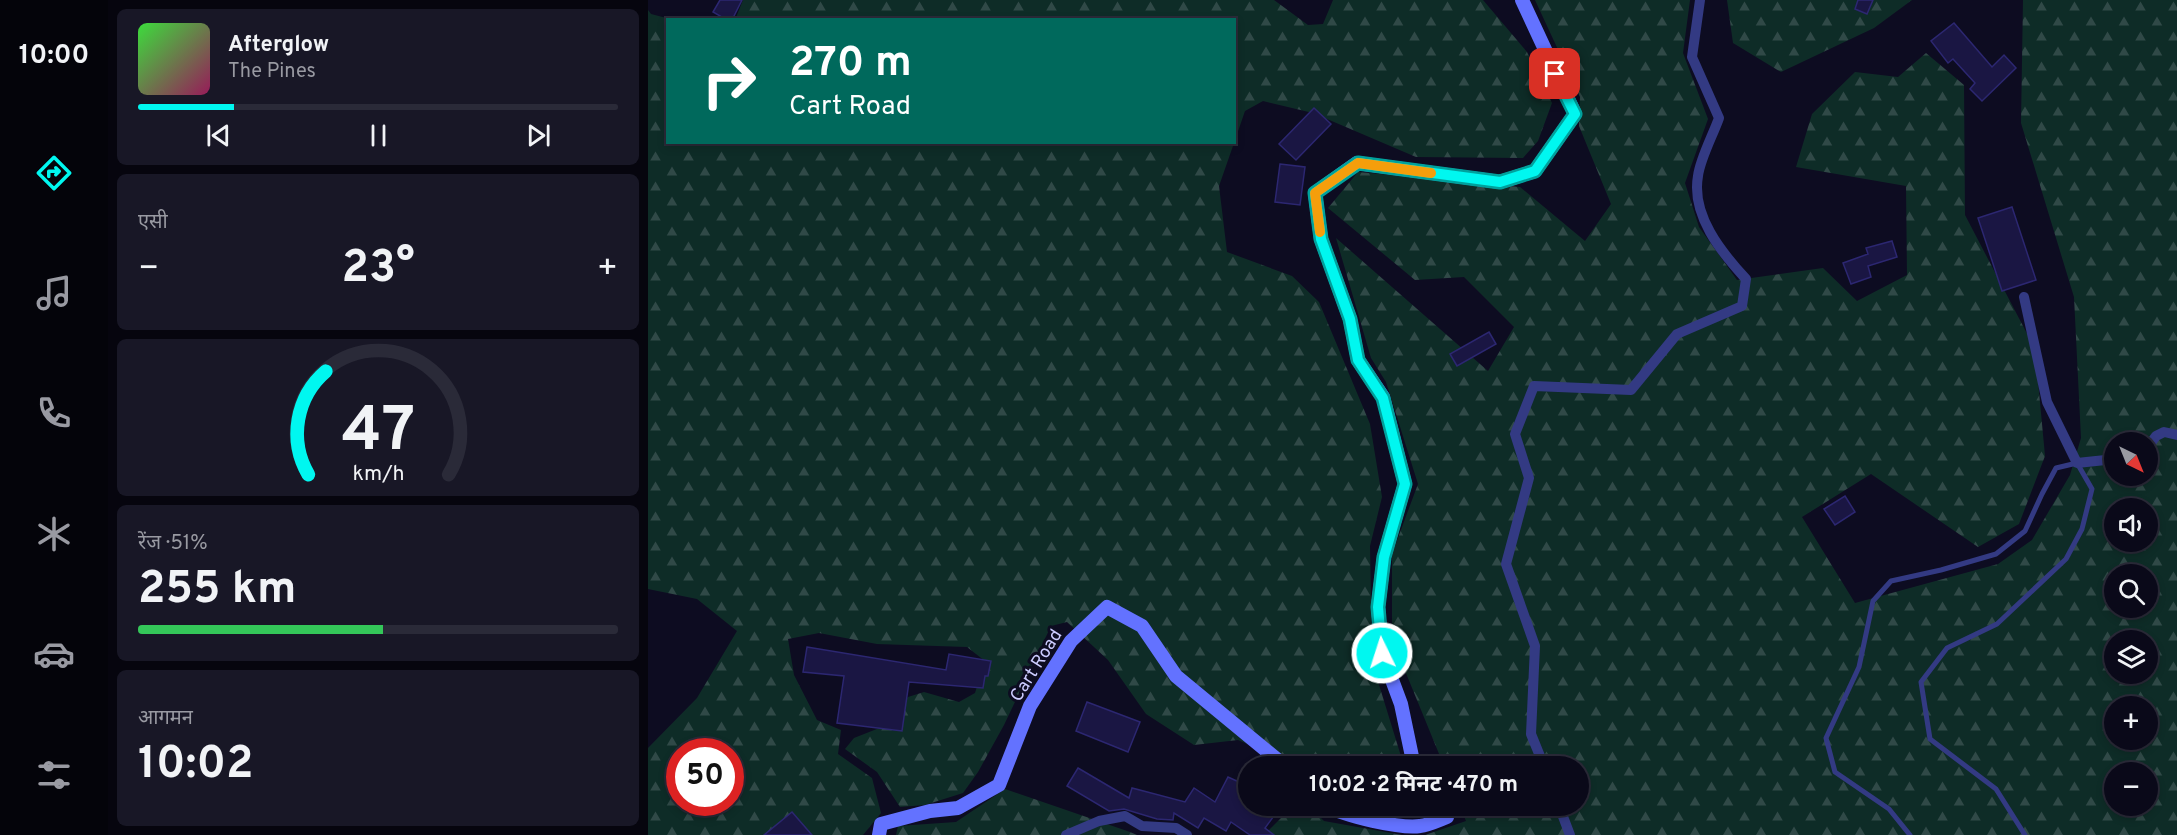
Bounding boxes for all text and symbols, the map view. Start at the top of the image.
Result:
text: Afterglow [228,32,329,59]
text: 270 m [789,38,912,91]
text: 10:00 [19,39,89,73]
icon: right [690,42,768,120]
pin [1529,48,1580,99]
icon: arrive [1538,57,1571,90]
text: The Pines [228,59,316,85]
text: Cart Road [789,90,911,124]
icon: previous [202,119,235,152]
icon: pause [362,119,395,152]
icon: next [522,119,555,152]
icon: directions [33,152,75,194]
text: एसी [138,210,168,236]
text: 23° [341,241,415,298]
text: − [138,249,159,291]
text: + [597,249,618,291]
icon: music [33,272,75,314]
icon: phone [33,392,75,434]
text: 47 [341,394,415,473]
north arrow [2104,432,2158,486]
map controls [2104,432,2158,816]
text: km/h [352,461,404,488]
button: sound [2104,498,2158,552]
icon: climate [33,513,75,555]
text: रेंज · 51% [138,531,208,557]
text: 255 km [138,562,296,619]
button: search [2104,564,2158,618]
position arrow [1350,621,1414,685]
street label: Cart Road [1006,625,1068,707]
button: layers [2104,630,2158,684]
icon: car [33,633,75,675]
button: + [2104,696,2158,750]
text: आगमन [138,706,193,732]
text: 10:02 [138,737,254,794]
speed limit sign: 50 [666,738,744,816]
icon: filters [33,754,75,796]
button: − [2104,762,2158,816]
text: 10:02 · 2 मिनट · 470 m [1309,772,1518,799]

